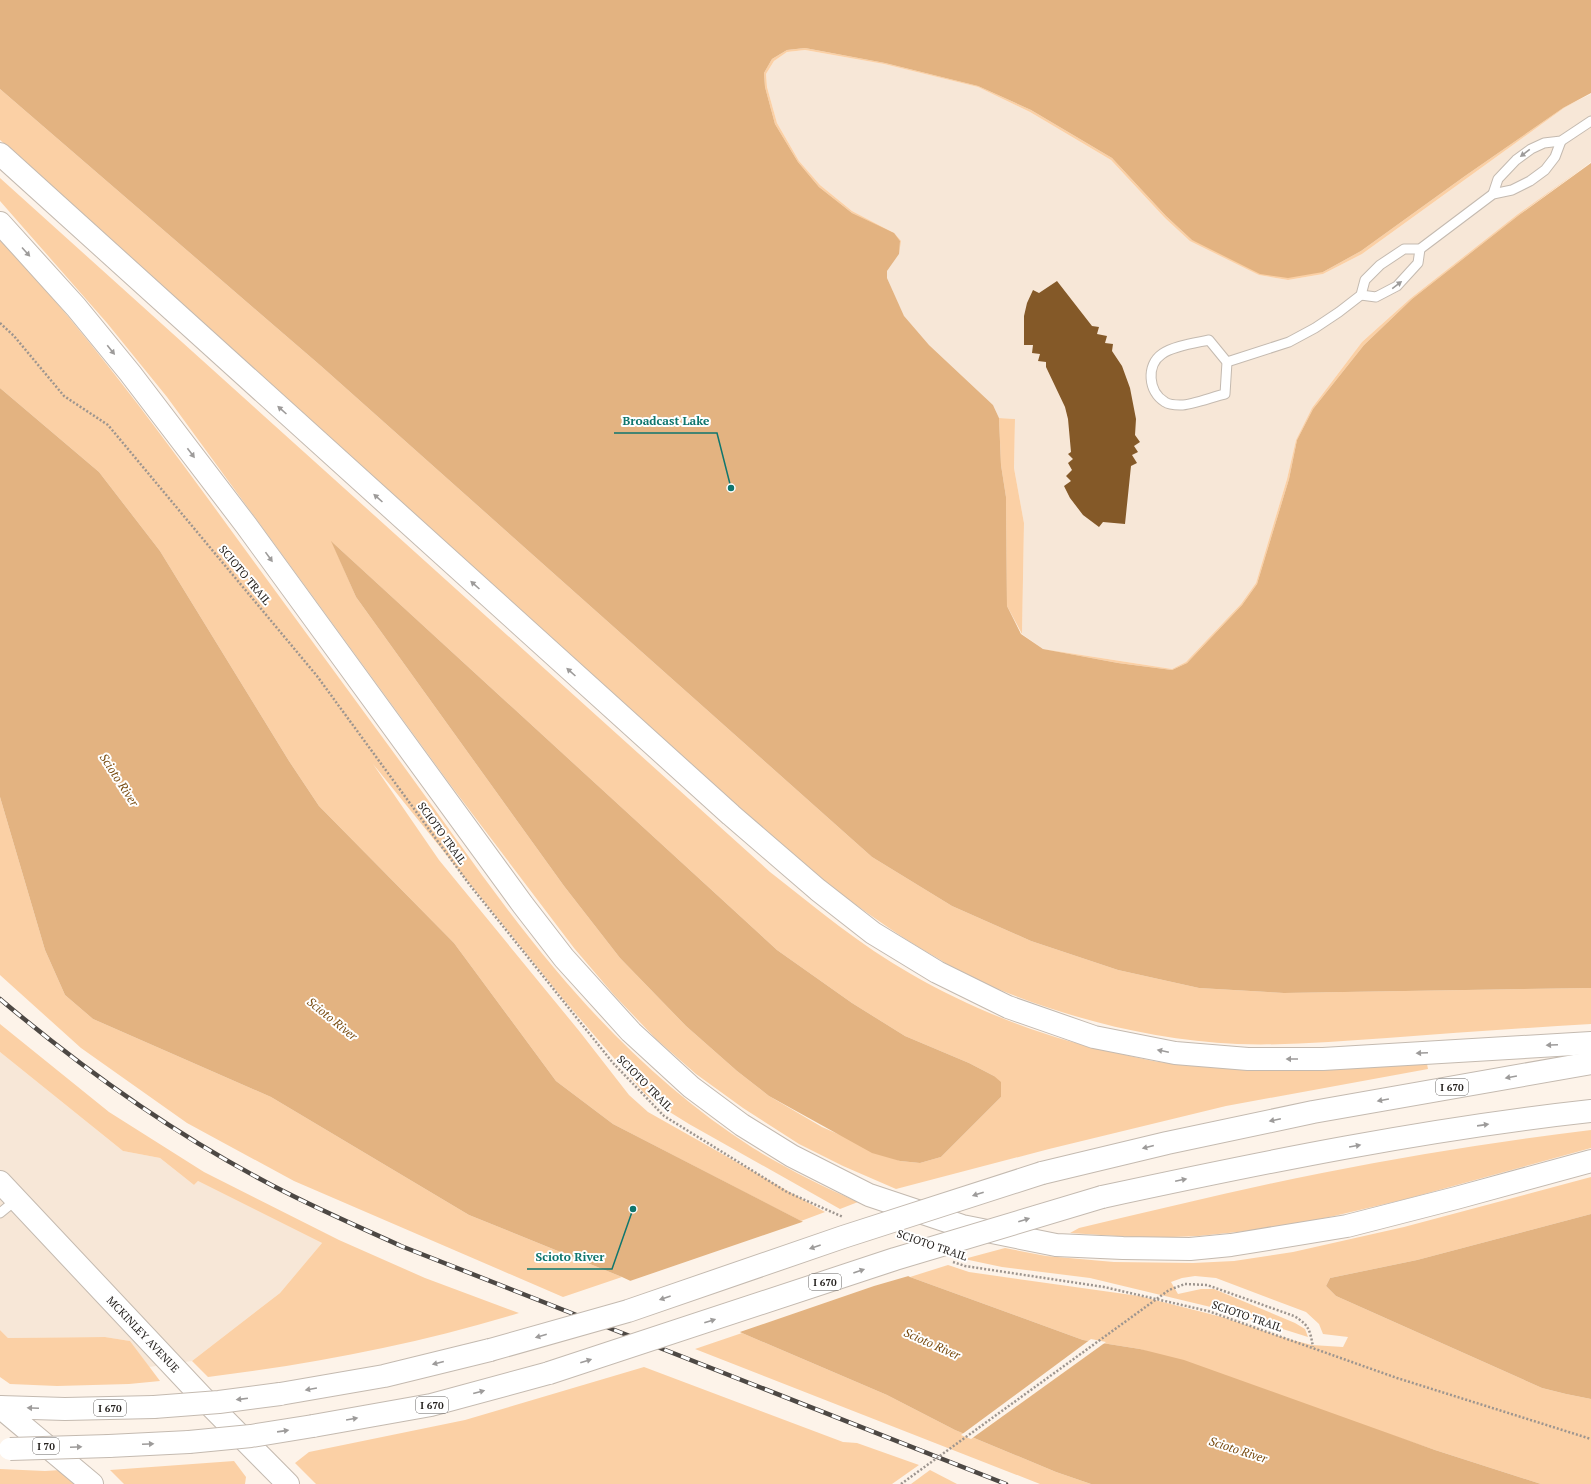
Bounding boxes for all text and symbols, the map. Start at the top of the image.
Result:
one-way arrow [1519,149,1530,157]
one-way arrow [21,247,31,257]
one-way arrow [1391,281,1402,289]
one-way arrow [107,344,116,355]
one-way arrow [277,406,287,415]
callout: Broadcast Lake [614,409,717,433]
text: Broadcast Lake [623,413,710,428]
one-way arrow [187,447,195,458]
one-way arrow [373,493,384,502]
street label: SCIOTO TRAIL [216,542,274,608]
one-way arrow [265,551,273,562]
one-way arrow [470,580,480,589]
one-way arrow [566,667,576,677]
water label: Scioto River [97,750,143,810]
street label: SCIOTO TRAIL [415,799,469,867]
water label: Scioto River [304,994,361,1044]
one-way arrow [1546,1042,1558,1049]
one-way arrow [1157,1047,1169,1053]
one-way arrow [1415,1050,1428,1056]
street label: SCIOTO TRAIL [614,1052,676,1114]
one-way arrow [1285,1056,1298,1062]
one-way arrow [1505,1074,1517,1080]
road number: I 670 [1436,1079,1468,1095]
one-way arrow [1377,1097,1389,1103]
one-way arrow [1269,1117,1281,1123]
one-way arrow [1477,1122,1489,1128]
one-way arrow [1349,1143,1361,1149]
one-way arrow [1142,1145,1154,1151]
one-way arrow [1175,1176,1187,1182]
one-way arrow [972,1191,984,1197]
one-way arrow [1018,1217,1030,1223]
street label: SCIOTO TRAIL [895,1226,969,1264]
one-way arrow [808,1244,820,1250]
callout: Scioto River [527,1245,612,1269]
text: Scioto River [536,1249,605,1264]
one-way arrow [854,1267,866,1273]
road number: I 670 [809,1274,841,1290]
street label: MCKINLEY AVENUE [104,1293,182,1375]
one-way arrow [659,1295,671,1301]
street label: SCIOTO TRAIL [1210,1297,1284,1335]
one-way arrow [704,1318,716,1324]
water label: Scioto River [902,1324,964,1363]
one-way arrow [534,1333,546,1339]
one-way arrow [580,1358,592,1364]
one-way arrow [432,1360,444,1366]
one-way arrow [305,1386,317,1392]
one-way arrow [473,1389,485,1395]
one-way arrow [236,1396,248,1402]
road number: I 670 [416,1397,448,1413]
road number: I 670 [94,1400,126,1416]
one-way arrow [26,1405,39,1411]
one-way arrow [346,1416,358,1422]
one-way arrow [277,1428,289,1434]
water label: Scioto River [1207,1433,1270,1466]
road number: I 70 [33,1438,59,1454]
one-way arrow [142,1440,154,1447]
one-way arrow [70,1443,82,1450]

